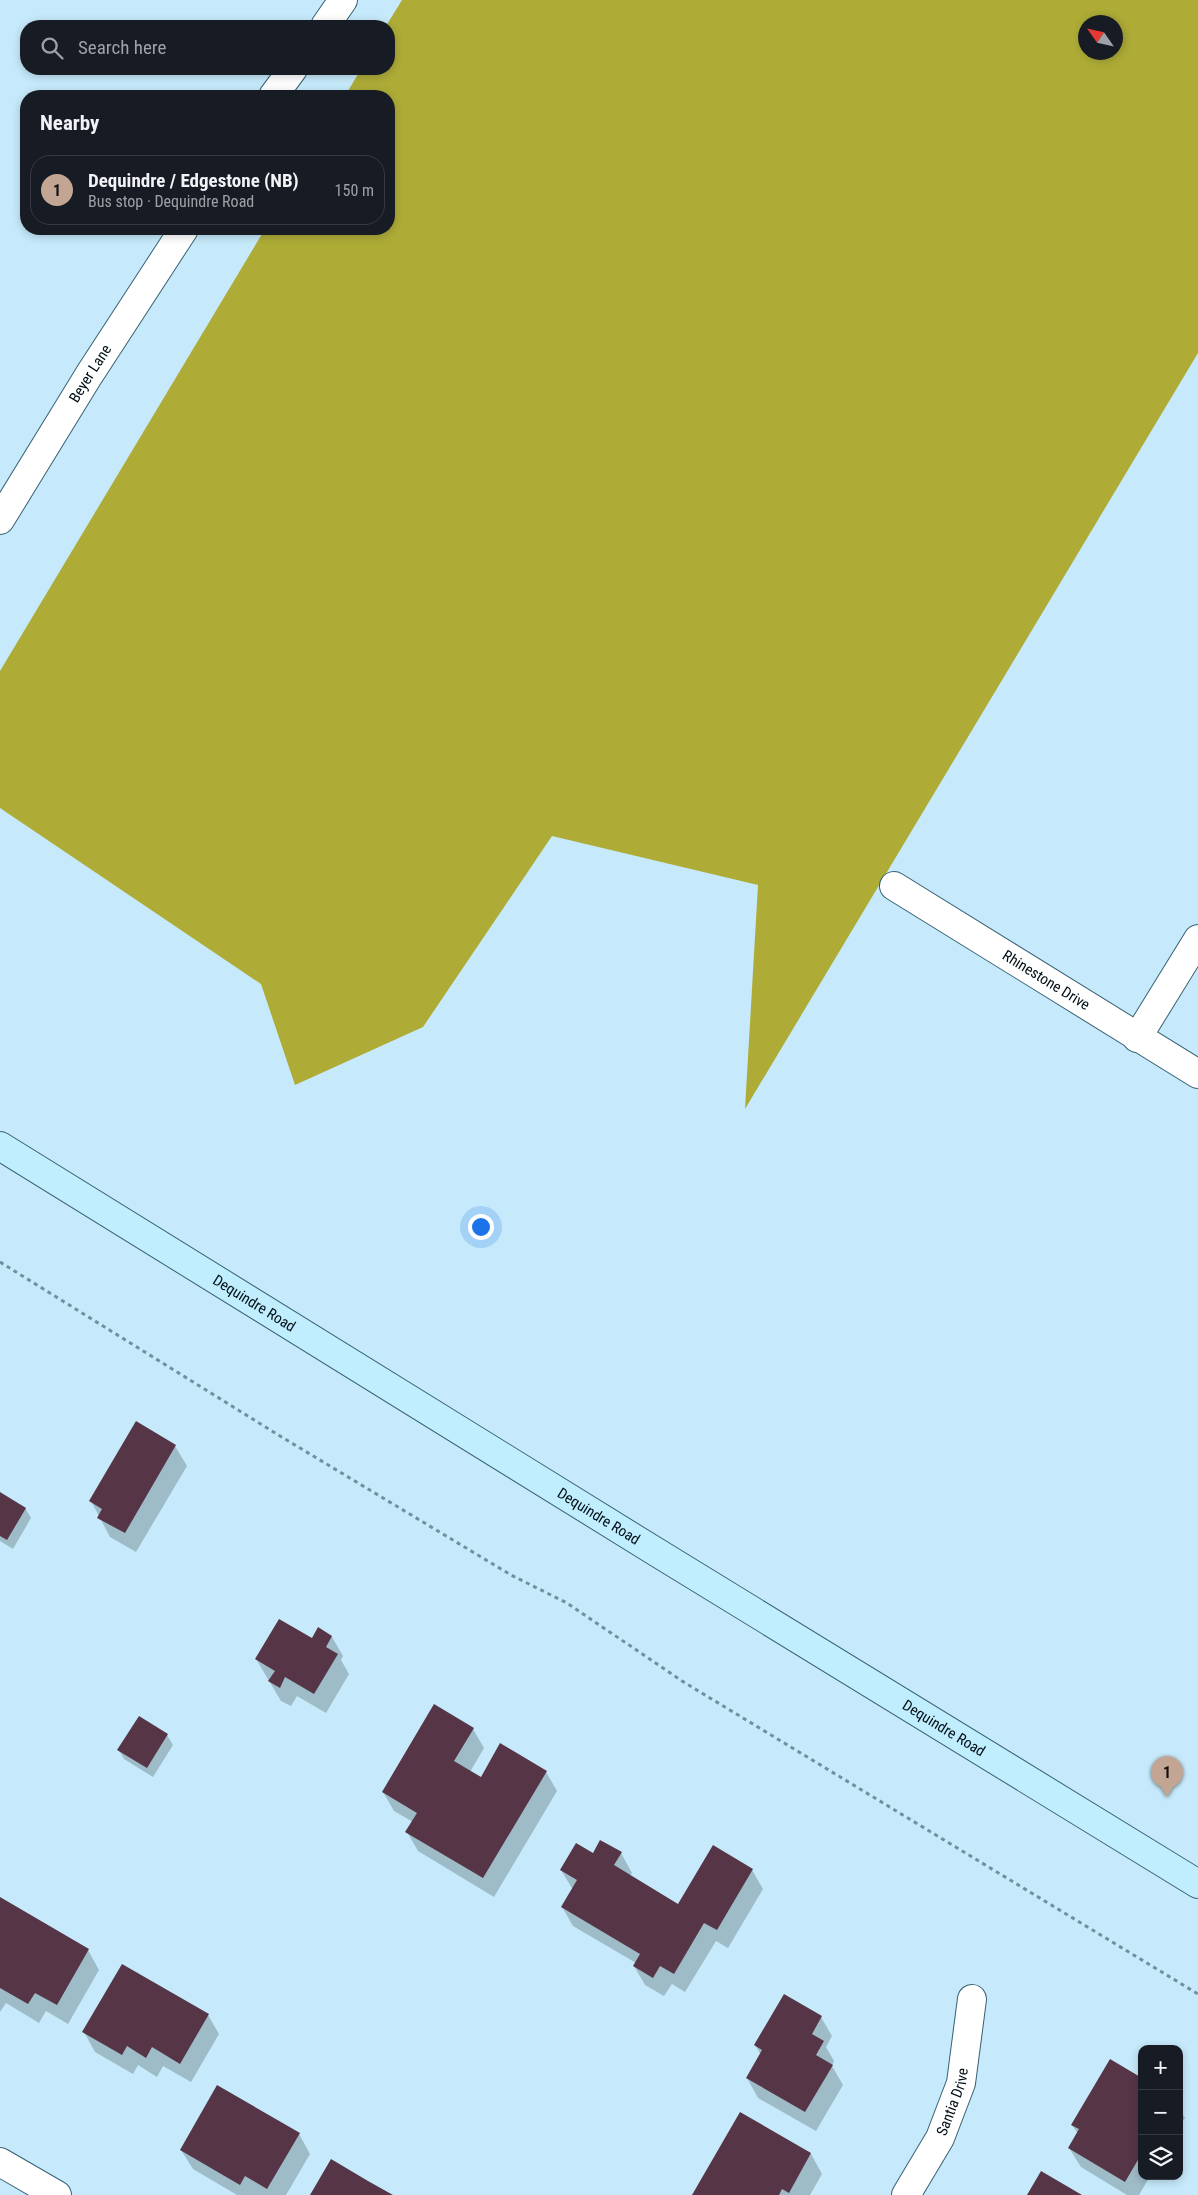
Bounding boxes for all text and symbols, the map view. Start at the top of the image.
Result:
north arrow [1078,15,1123,60]
search box [20,20,395,75]
icon: search [38,34,66,62]
text: Search here [78,36,166,59]
text: Nearby [40,111,99,135]
text: Dequindre / Edgestone (NB) [88,169,299,192]
text: 1 [53,181,61,200]
text: 150 m [335,181,374,200]
text: Bus stop · Dequindre Road [88,192,254,211]
street label: Beyer Lane [65,341,115,406]
street label: Rhinestone Drive [999,946,1093,1014]
your location [468,1214,494,1240]
street label: Dequindre Road [210,1271,299,1336]
street label: Dequindre Road [554,1484,643,1549]
street label: Dequindre Road [899,1696,988,1760]
pin: 1 [1151,1756,1183,1797]
map controls [1138,2045,1183,2180]
button: + [1138,2045,1183,2090]
street label: Santia Drive [933,2067,972,2138]
button: − [1138,2090,1183,2135]
button: layers [1138,2135,1183,2180]

